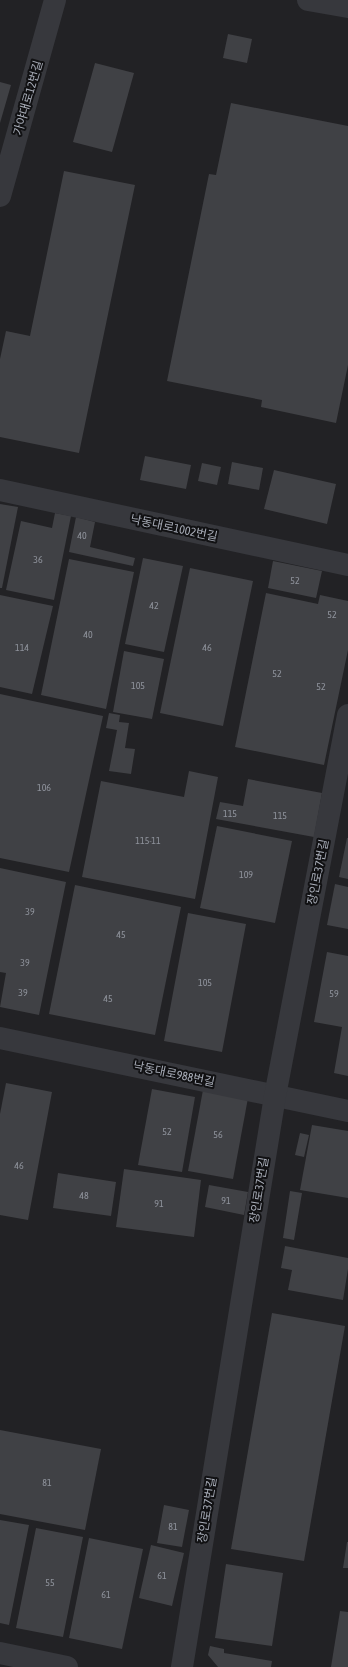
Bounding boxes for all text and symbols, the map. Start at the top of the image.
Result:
street label: 가야대로12번길 [11,59,45,137]
street label: 낙동대로1002번길 [129,512,219,544]
house number: 40 [77,530,87,541]
house number: 36 [33,554,43,565]
house number: 52 [290,575,300,586]
house number: 42 [149,600,159,611]
house number: 52 [327,609,337,620]
house number: 40 [83,629,93,640]
house number: 114 [15,642,29,653]
house number: 46 [202,642,212,653]
house number: 52 [272,668,282,679]
house number: 105 [131,680,145,691]
house number: 52 [316,681,326,692]
house number: 106 [37,782,51,793]
house number: 115 [223,808,237,819]
house number: 115 [273,810,287,821]
house number: 115-11 [135,835,161,846]
street label: 장인로37번길 [305,838,331,906]
house number: 109 [239,869,253,880]
house number: 39 [25,906,35,917]
house number: 45 [116,929,126,940]
house number: 39 [20,957,30,968]
house number: 105 [198,977,212,988]
house number: 39 [18,987,28,998]
house number: 59 [329,988,339,999]
house number: 45 [103,993,113,1004]
street label: 낙동대로988번길 [132,1059,216,1089]
house number: 52 [162,1126,172,1137]
house number: 56 [213,1129,223,1140]
street label: 장인로37번길 [247,1156,271,1224]
house number: 46 [14,1160,24,1171]
house number: 48 [79,1190,89,1201]
house number: 91 [221,1195,231,1206]
house number: 91 [154,1198,164,1209]
street label: 장인로37번길 [195,1476,219,1544]
house number: 81 [42,1477,52,1488]
house number: 81 [168,1521,178,1532]
house number: 61 [157,1570,167,1581]
house number: 55 [45,1577,55,1588]
house number: 61 [101,1589,111,1600]

